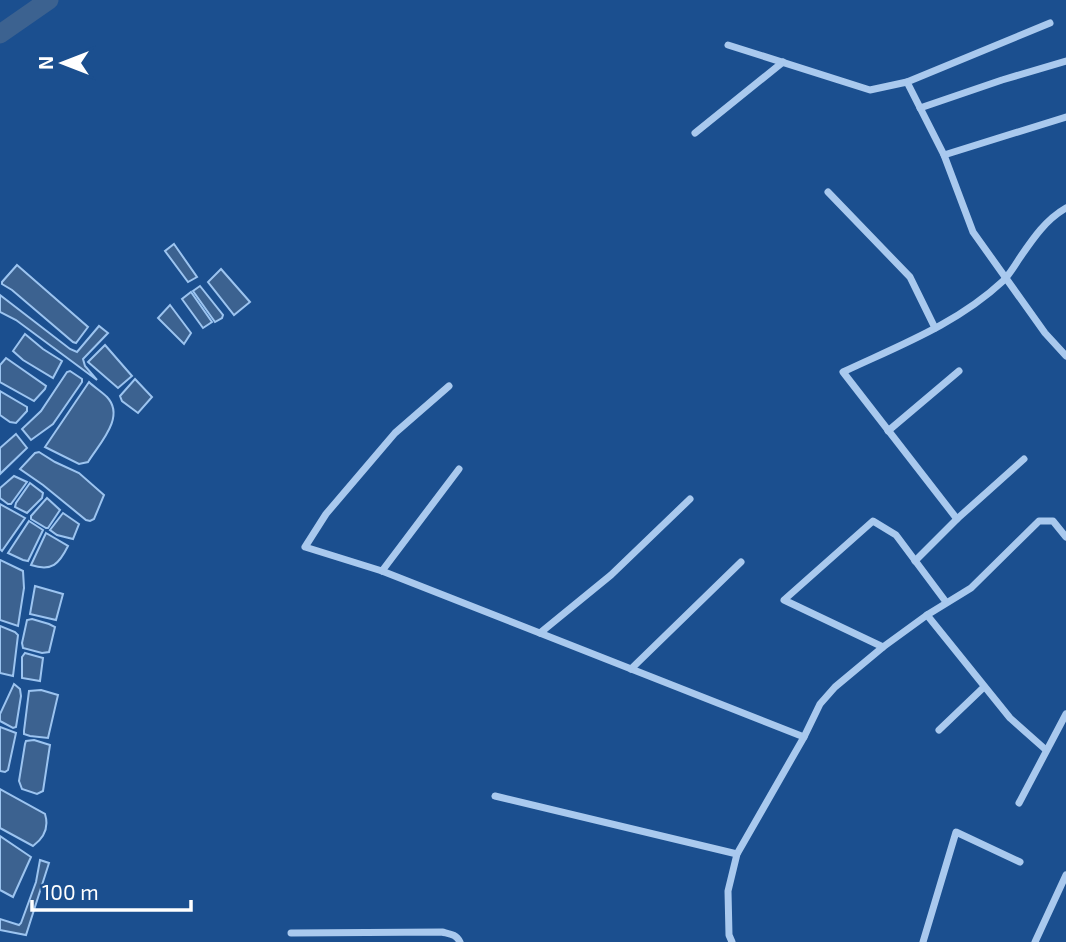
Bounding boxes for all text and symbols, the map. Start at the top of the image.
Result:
north arrow [28,28,98,98]
text: N [34,56,57,70]
scale bar [32,869,191,913]
text: 100 m [42,879,99,904]

